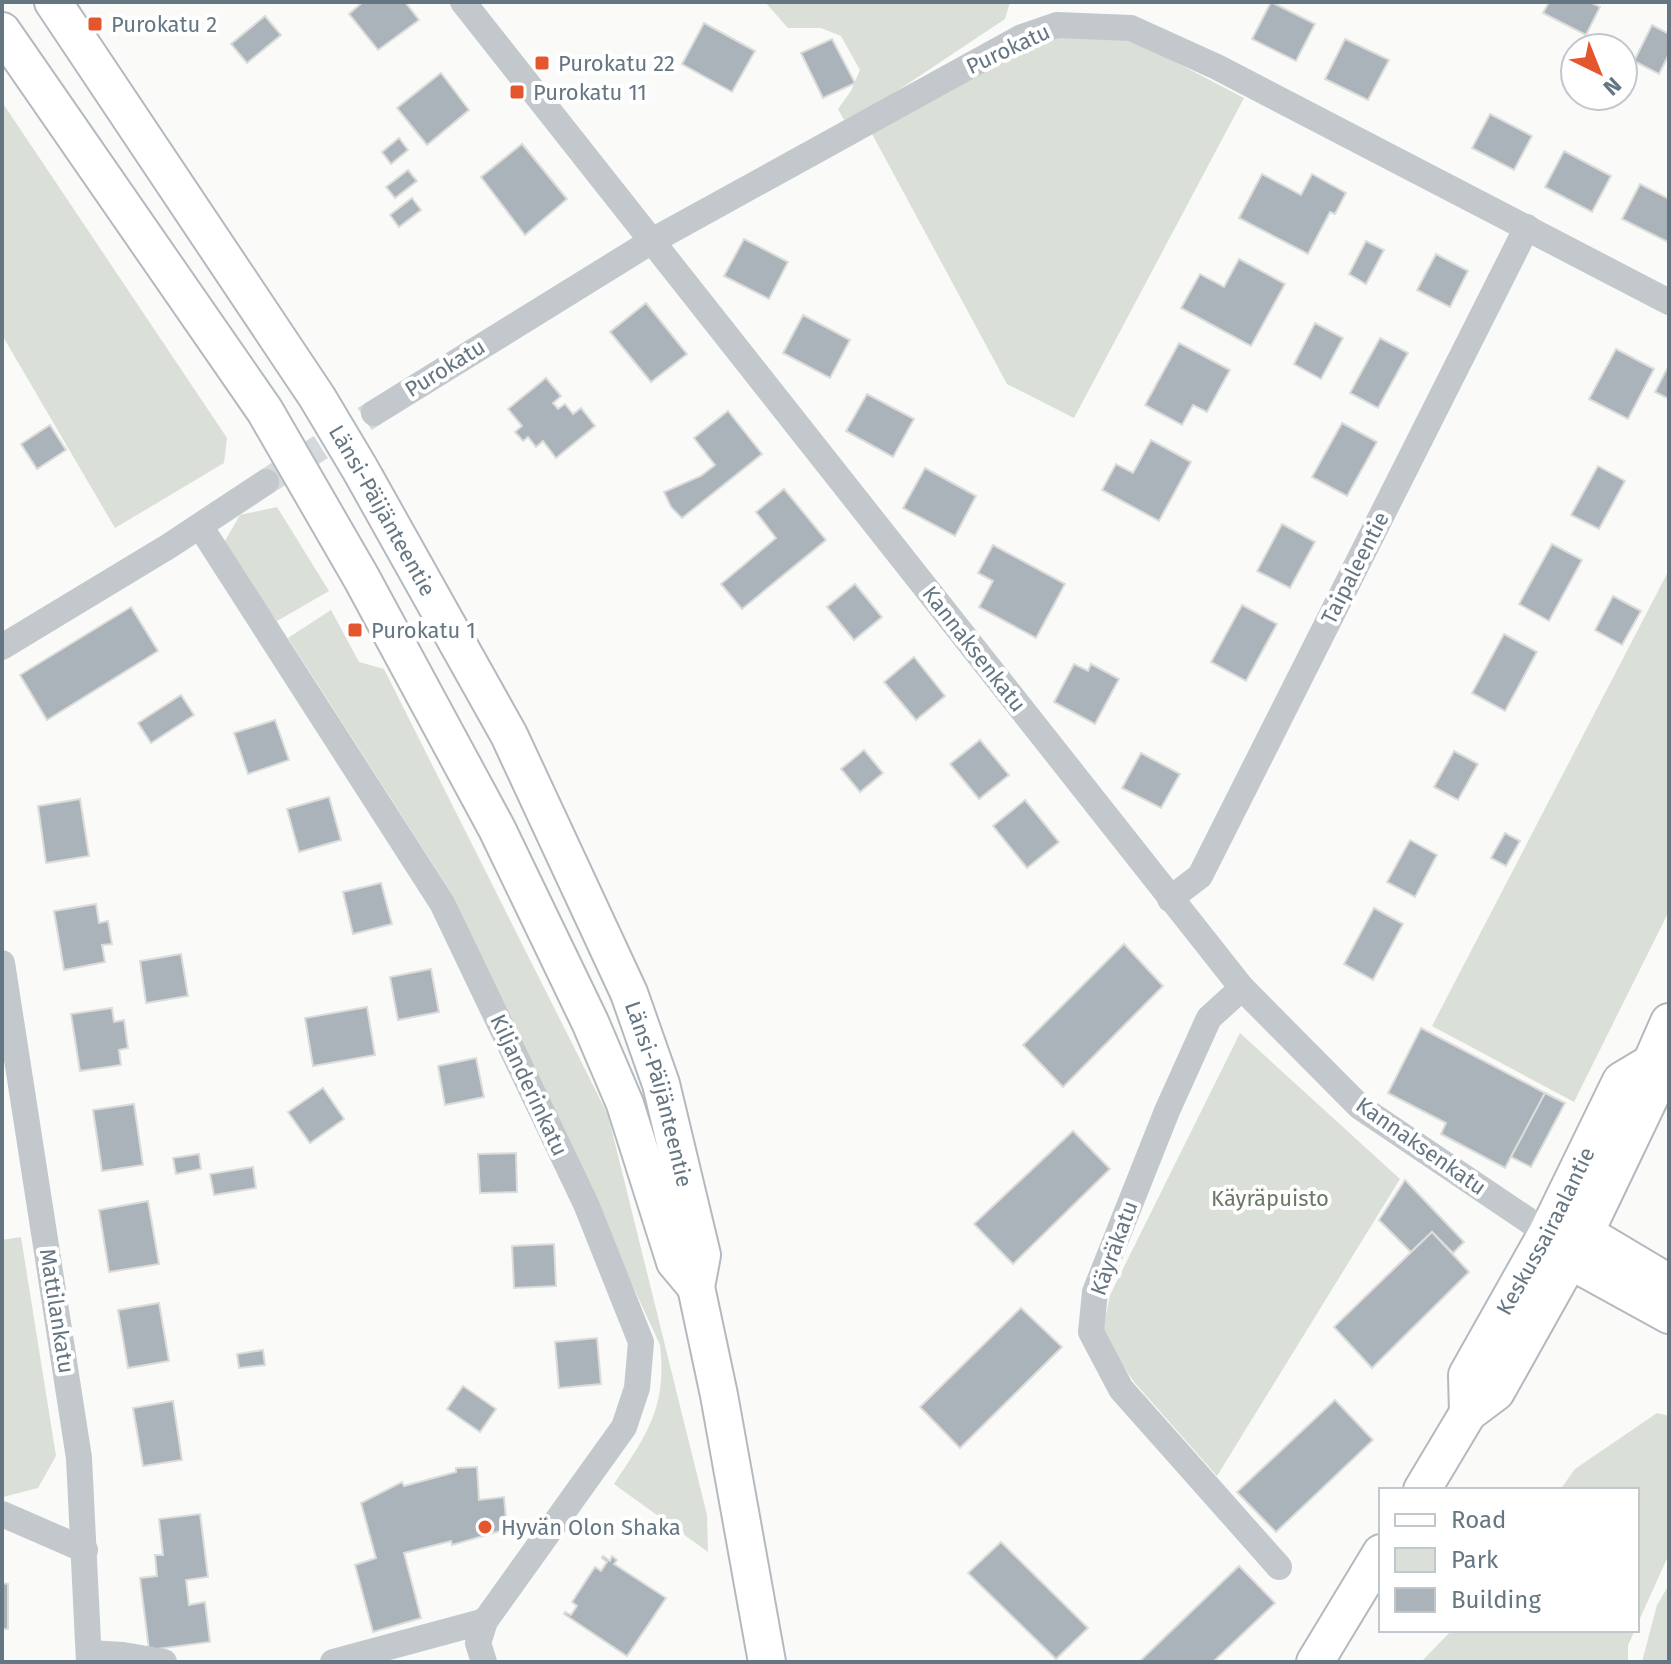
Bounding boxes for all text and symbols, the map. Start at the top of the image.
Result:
place label: Purokatu 2 [111,11,217,38]
marker: Purokatu 2 [86,15,104,33]
street label: Purokatu [962,18,1054,80]
north arrow [1559,32,1639,112]
place label: Purokatu 22 [558,50,675,77]
marker: Purokatu 22 [533,54,551,72]
text: N [1598,71,1627,101]
place label: Purokatu 11 [533,79,647,106]
marker: Purokatu 11 [508,83,526,101]
street label: Purokatu [400,333,490,403]
street label: Länsi-Päijänteentie [323,420,442,601]
street label: Taipaleentie [1315,507,1395,629]
street label: Kannaksenkatu [916,581,1032,717]
place label: Purokatu 1 [371,617,476,644]
marker: Purokatu 1 [346,621,364,639]
street label: Länsi-Päijänteentie [619,997,699,1190]
street label: Kiljanderinkatu [484,1010,574,1160]
street label: Kannaksenkatu [1351,1091,1491,1201]
street label: Keskussairaalantie [1490,1143,1600,1320]
park label: Käyräpuisto [1211,1185,1329,1212]
street label: Käyräkatu [1084,1197,1144,1299]
street label: Mattilankatu [34,1247,80,1375]
legend [1379,1488,1639,1632]
text: Road [1451,1506,1506,1534]
place label: Hyvän Olon Shaka [501,1514,681,1541]
marker: Hyvän Olon Shaka [476,1518,494,1536]
text: Park [1451,1546,1499,1574]
text: Building [1451,1586,1541,1614]

